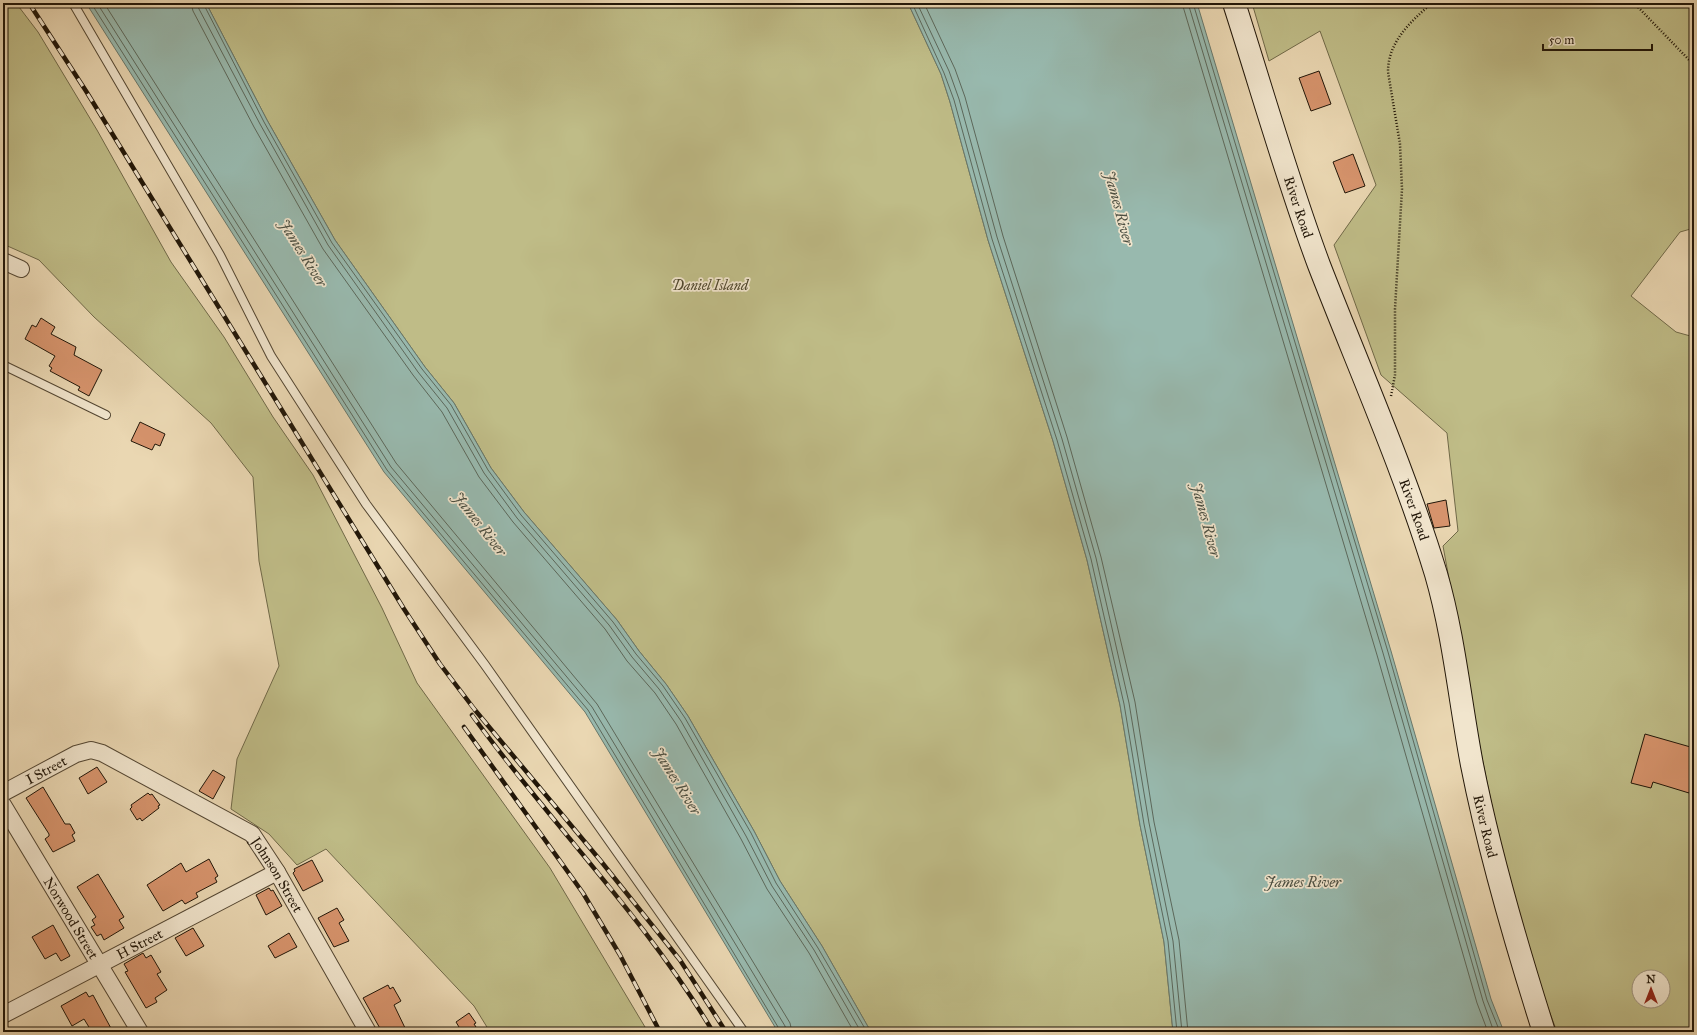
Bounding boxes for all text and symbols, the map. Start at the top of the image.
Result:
scale bar [1543,26,1652,52]
text: 50 m [1549,33,1574,47]
water label: James River [1100,168,1138,248]
street label: River Road [1280,174,1317,240]
water label: James River [275,215,331,291]
park label: Daniel Island [672,277,750,294]
street label: River Road [1396,476,1433,542]
water label: James River [1187,480,1225,560]
water label: James River [449,488,511,560]
water label: James River [649,743,705,819]
street label: I Street [23,752,70,788]
street label: River Road [1470,793,1501,859]
street label: Johnson Street [246,832,307,915]
water label: James River [1264,873,1342,891]
street label: Norwood Street [40,874,102,962]
street label: H Street [113,925,166,963]
north arrow [1631,969,1671,1009]
text: N [1646,973,1656,986]

